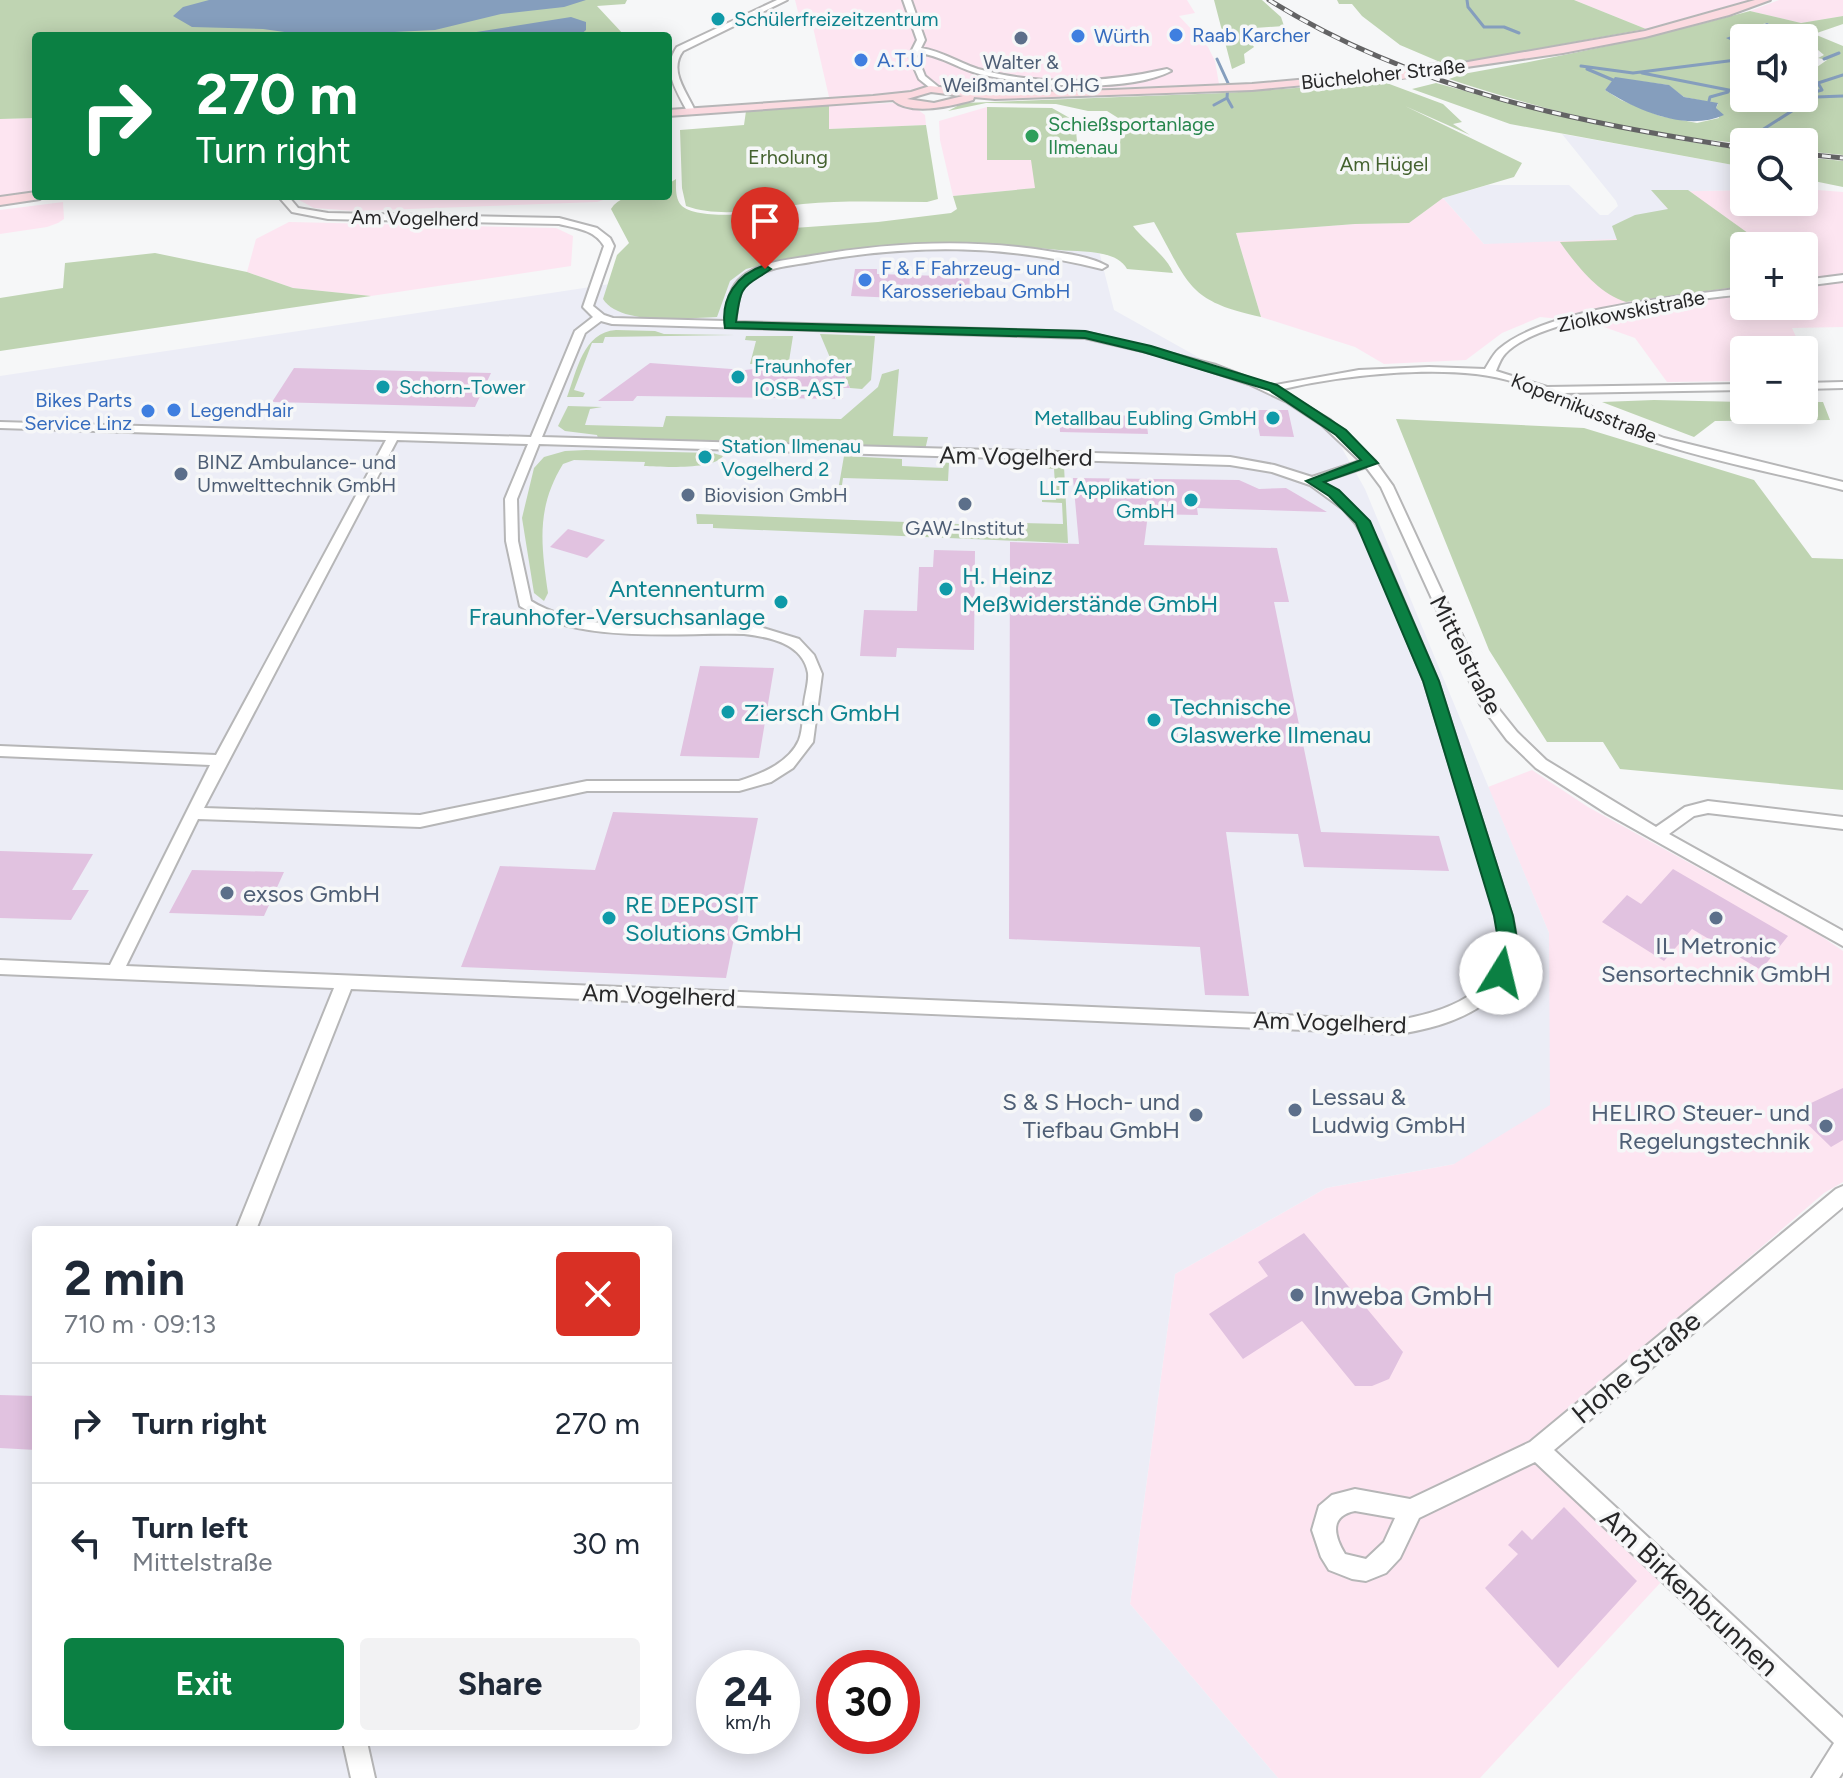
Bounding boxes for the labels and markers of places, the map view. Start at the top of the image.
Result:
place label: Schülerfreizeitzentrum [734,7,939,31]
marker: Schülerfreizeitzentrum [709,10,727,28]
place label: Raab Karcher [1192,23,1310,47]
place label: Würth [1094,24,1150,48]
marker: Raab Karcher [1167,26,1185,44]
marker: Würth [1069,27,1087,45]
marker: Walter & Weißmantel OHG [1012,29,1030,47]
place label: A.T.U [877,48,924,72]
place label: Walter & Weißmantel OHG [942,50,1100,97]
marker: A.T.U [852,51,870,69]
place label: Schießsportanlage Ilmenau [1048,112,1215,159]
marker: Schießsportanlage Ilmenau [1023,127,1041,145]
pin [731,187,799,269]
place label: F & F Fahrzeug- und Karosseriebau GmbH [881,256,1070,303]
marker: F & F Fahrzeug- und Karosseriebau GmbH [856,271,874,289]
place label: Fraunhofer IOSB-AST [754,354,852,401]
marker: Fraunhofer IOSB-AST [729,368,747,386]
place label: Schorn-Tower [399,375,526,399]
marker: Schorn-Tower [374,378,392,396]
place label: Bikes Parts Service Linz [24,388,132,435]
place label: LegendHair [190,398,294,422]
marker: LegendHair [165,401,183,419]
marker: Bikes Parts Service Linz [139,402,157,420]
place label: Metallbau Eubling GmbH [1034,406,1257,430]
marker: Metallbau Eubling GmbH [1264,409,1282,427]
place label: Station Ilmenau Vogelherd 2 [721,434,861,481]
marker: Station Ilmenau Vogelherd 2 [696,448,714,466]
place label: BINZ Ambulance- und Umwelttechnik GmbH [197,450,396,497]
marker: BINZ Ambulance- und Umwelttechnik GmbH [172,465,190,483]
place label: LLT Applikation GmbH [1039,476,1175,523]
place label: Biovision GmbH [704,483,848,507]
marker: Biovision GmbH [679,486,697,504]
marker: LLT Applikation GmbH [1182,491,1200,509]
marker: GAW-Institut [956,495,974,513]
place label: GAW-Institut [905,516,1025,540]
place label: H. Heinz Meßwiderstände GmbH [962,561,1218,618]
place label: Antennenturm Fraunhofer-Versuchsanlage [468,574,765,631]
marker: H. Heinz Meßwiderstände GmbH [937,580,955,598]
marker: Antennenturm Fraunhofer-Versuchsanlage [772,593,790,611]
place label: Technische Glaswerke Ilmenau [1170,692,1371,749]
place label: Ziersch GmbH [744,698,900,727]
marker: Ziersch GmbH [719,703,737,721]
marker: Technische Glaswerke Ilmenau [1145,711,1163,729]
place label: exsos GmbH [243,879,380,908]
marker: exsos GmbH [218,884,236,902]
place label: RE DEPOSIT Solutions GmbH [625,890,802,947]
marker: RE DEPOSIT Solutions GmbH [600,909,618,927]
marker: IL Metronic Sensortechnik GmbH [1707,909,1725,927]
place label: IL Metronic Sensortechnik GmbH [1601,931,1831,988]
place label: Lessau & Ludwig GmbH [1311,1082,1466,1139]
place label: S & S Hoch- und Tiefbau GmbH [1002,1087,1180,1144]
place label: HELIRO Steuer- und Regelungstechnik [1591,1098,1810,1155]
marker: Lessau & Ludwig GmbH [1286,1101,1304,1119]
marker: S & S Hoch- und Tiefbau GmbH [1187,1106,1205,1124]
marker: HELIRO Steuer- und Regelungstechnik [1817,1117,1835,1135]
place label: Inweba GmbH [1313,1278,1493,1312]
marker: Inweba GmbH [1288,1286,1306,1304]

